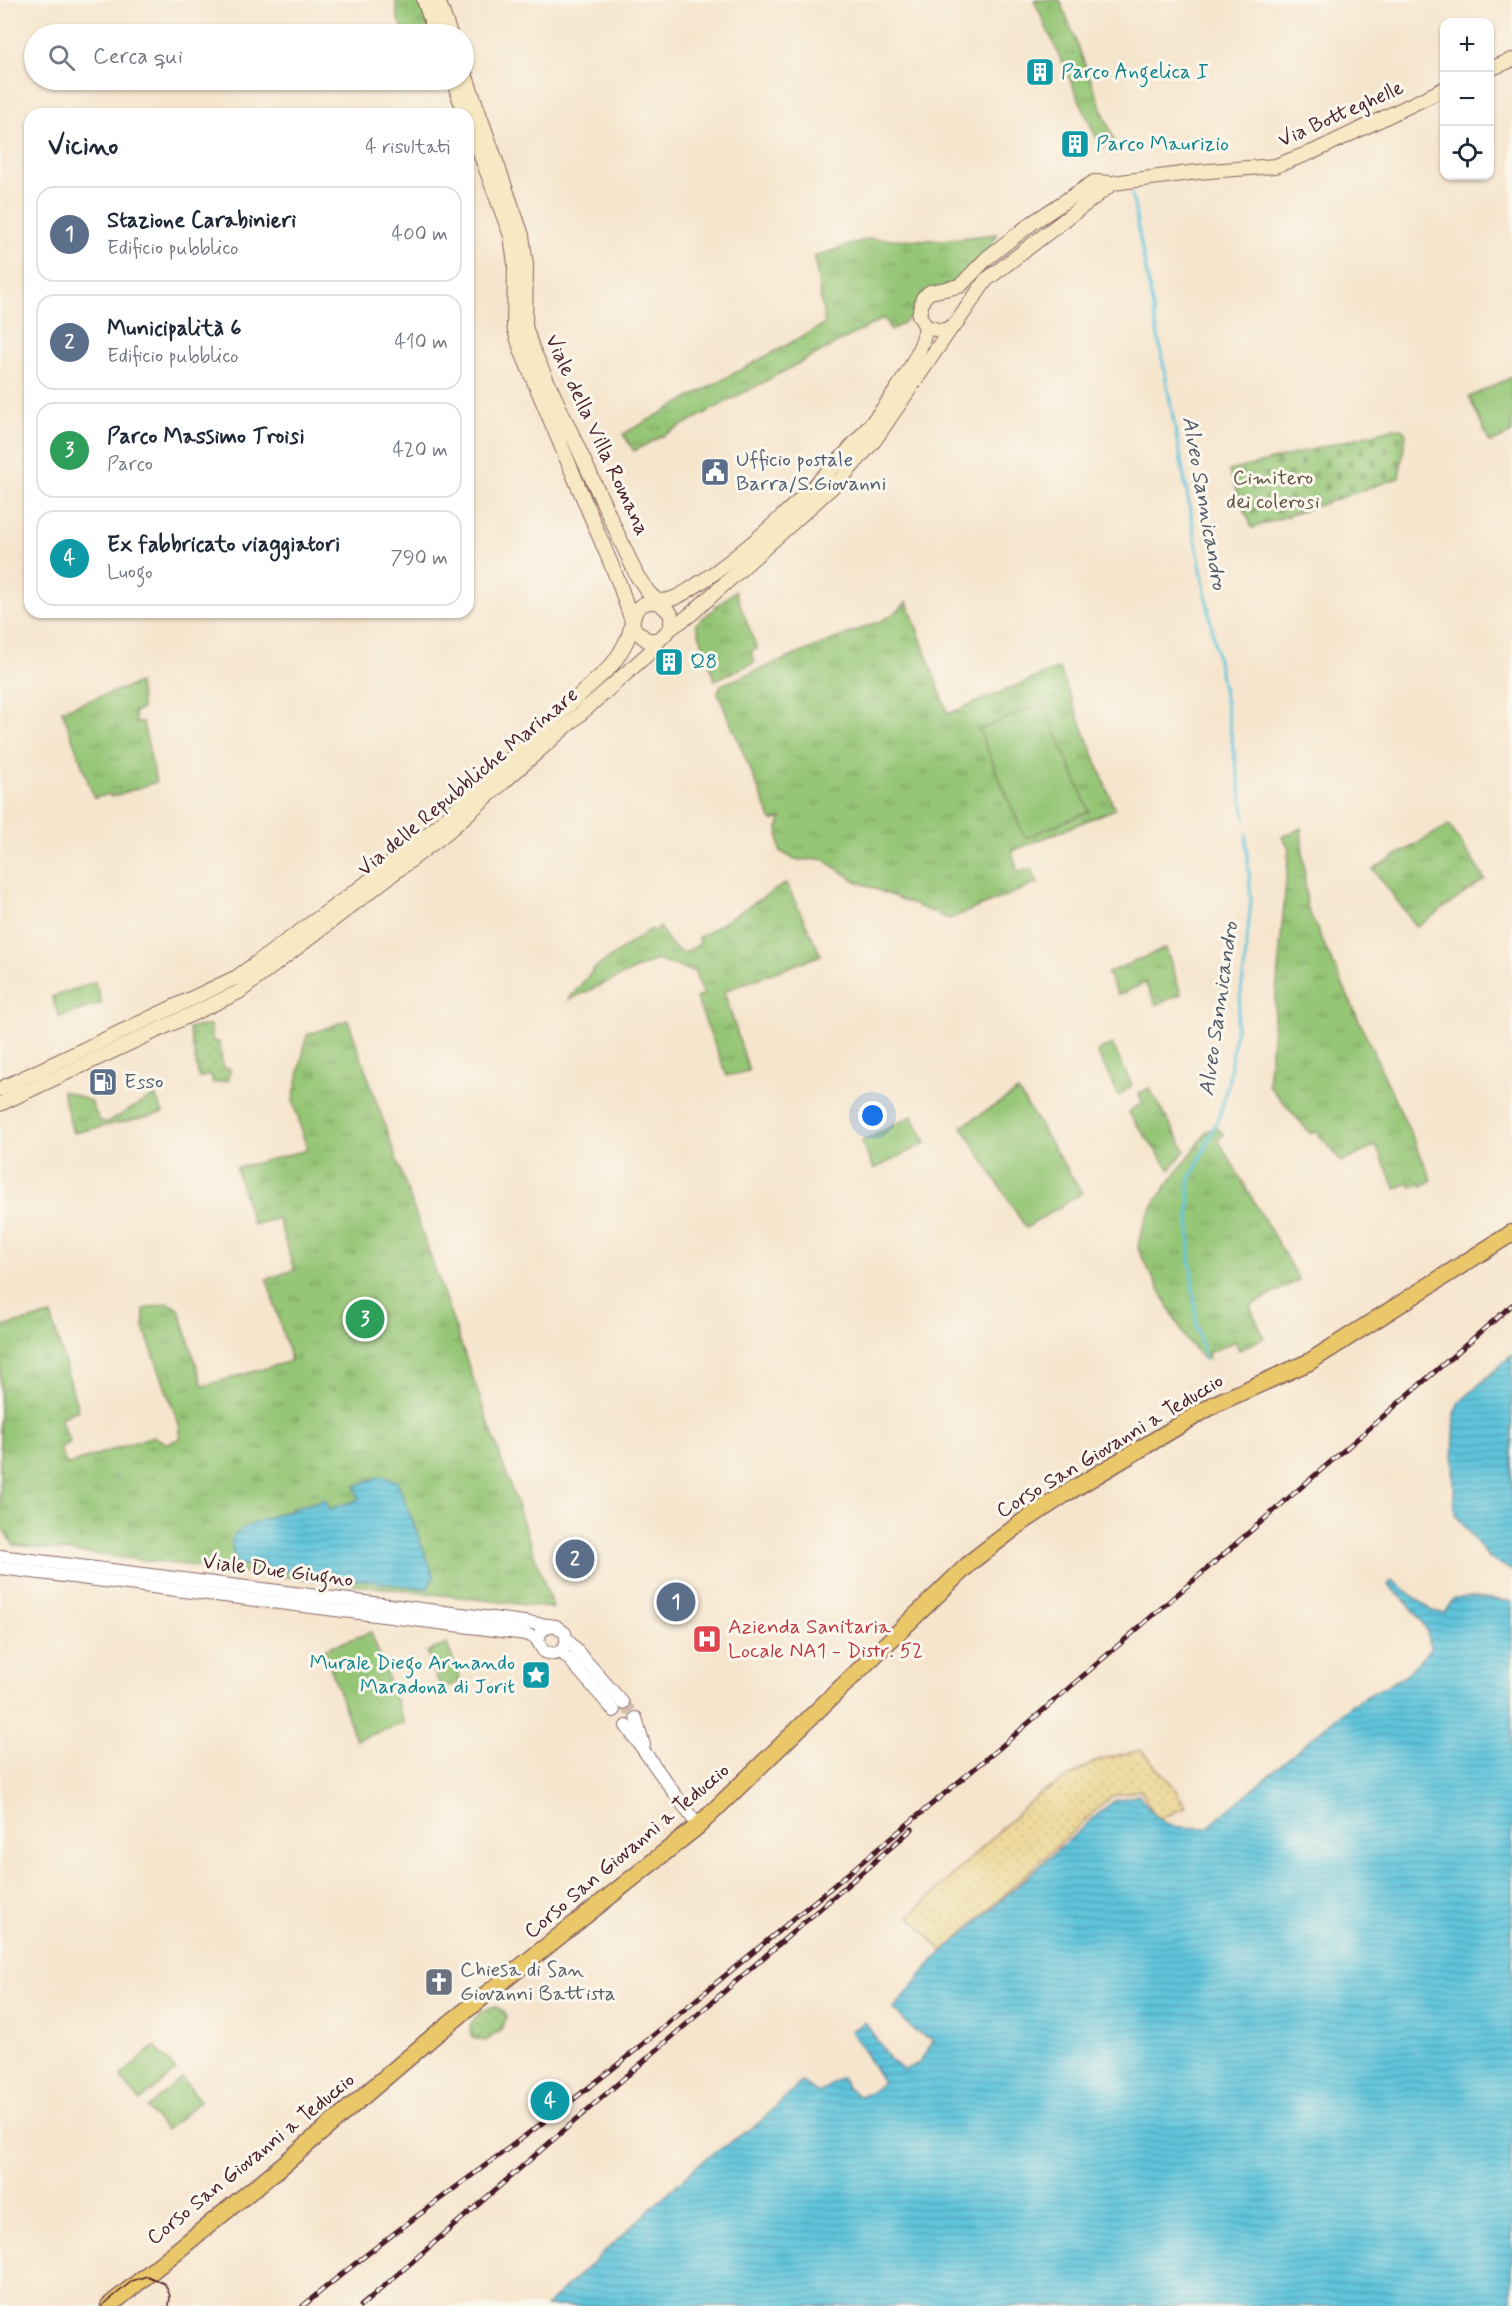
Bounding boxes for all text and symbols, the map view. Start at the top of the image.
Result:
map controls [1440,18,1494,180]
button: + [1440,18,1494,72]
search box [24,24,474,90]
icon: search [45,41,78,74]
text: Cerca qui [93,43,183,71]
building icon: Parco Angelica I [1024,56,1056,88]
place label: Parco Angelica I [1061,58,1209,88]
button: − [1440,72,1494,126]
street label: Via Botteghelle [1274,74,1408,154]
button: locate [1440,126,1494,180]
building icon: Parco Maurizio [1059,128,1091,160]
text: Vicino [48,130,118,164]
place label: Parco Maurizio [1096,130,1229,158]
text: 4 risultati [365,134,450,161]
text: Stazione Carabinieri [107,207,296,235]
text: 1 [65,221,74,248]
text: 400 m [392,221,448,248]
text: Edificio pubblico [107,235,238,262]
text: Municipalità 6 [107,315,241,343]
text: 2 [65,329,74,356]
text: 410 m [394,329,448,356]
street label: Viale della Villa Romana [538,330,656,540]
text: Edificio pubblico [107,343,238,370]
water label: Alveo Sannicandro [1175,414,1233,592]
text: Parco Massimo Troisi [107,423,305,451]
text: 3 [65,437,74,464]
text: 420 m [392,437,448,464]
place label: Ufficio postale Barra/S.Giovanni [736,446,887,498]
text: Parco [107,451,153,478]
public building icon: Ufficio postale Barra/S.Giovanni [699,456,731,488]
park label: Cimitero dei colerosi [1226,464,1320,516]
text: Ex fabbricato viaggiatori [107,531,340,559]
text: 4 [64,545,75,572]
text: 790 m [391,545,448,572]
text: Luogo [107,559,153,586]
building icon: Q8 [653,646,685,678]
place label: Q8 [690,648,717,676]
street label: Via delle Repubbliche Marinare [352,681,584,883]
water label: Alveo Sannicandro [1193,920,1245,1098]
fuel station icon: Esso [87,1066,119,1098]
place label: Esso [124,1068,163,1096]
your location [858,1101,887,1130]
pin: 3 [346,1296,385,1342]
street label: Corso San Giovanni a Teduccio [991,1367,1229,1525]
pin: 2 [556,1536,594,1582]
street label: Viale Due Giugno [201,1548,355,1596]
pin: 1 [656,1580,696,1624]
place label: Azienda Sanitaria Locale NA1 - Distr. 52 [728,1613,923,1665]
hospital icon: Azienda Sanitaria Locale NA1 - Distr. 52 [691,1623,723,1655]
place label: Murale Diego Armando Maradona di Jorit [309,1649,515,1701]
place icon: Murale Diego Armando Maradona di Jorit [520,1659,552,1691]
street label: Corso San Giovanni a Teduccio [518,1757,736,1945]
place label: Chiesa di San Giovanni Battista [460,1956,616,2008]
church icon: Chiesa di San Giovanni Battista [423,1966,455,1998]
street label: Corso San Giovanni a Teduccio [141,2066,361,2252]
pin: 4 [530,2078,570,2124]

